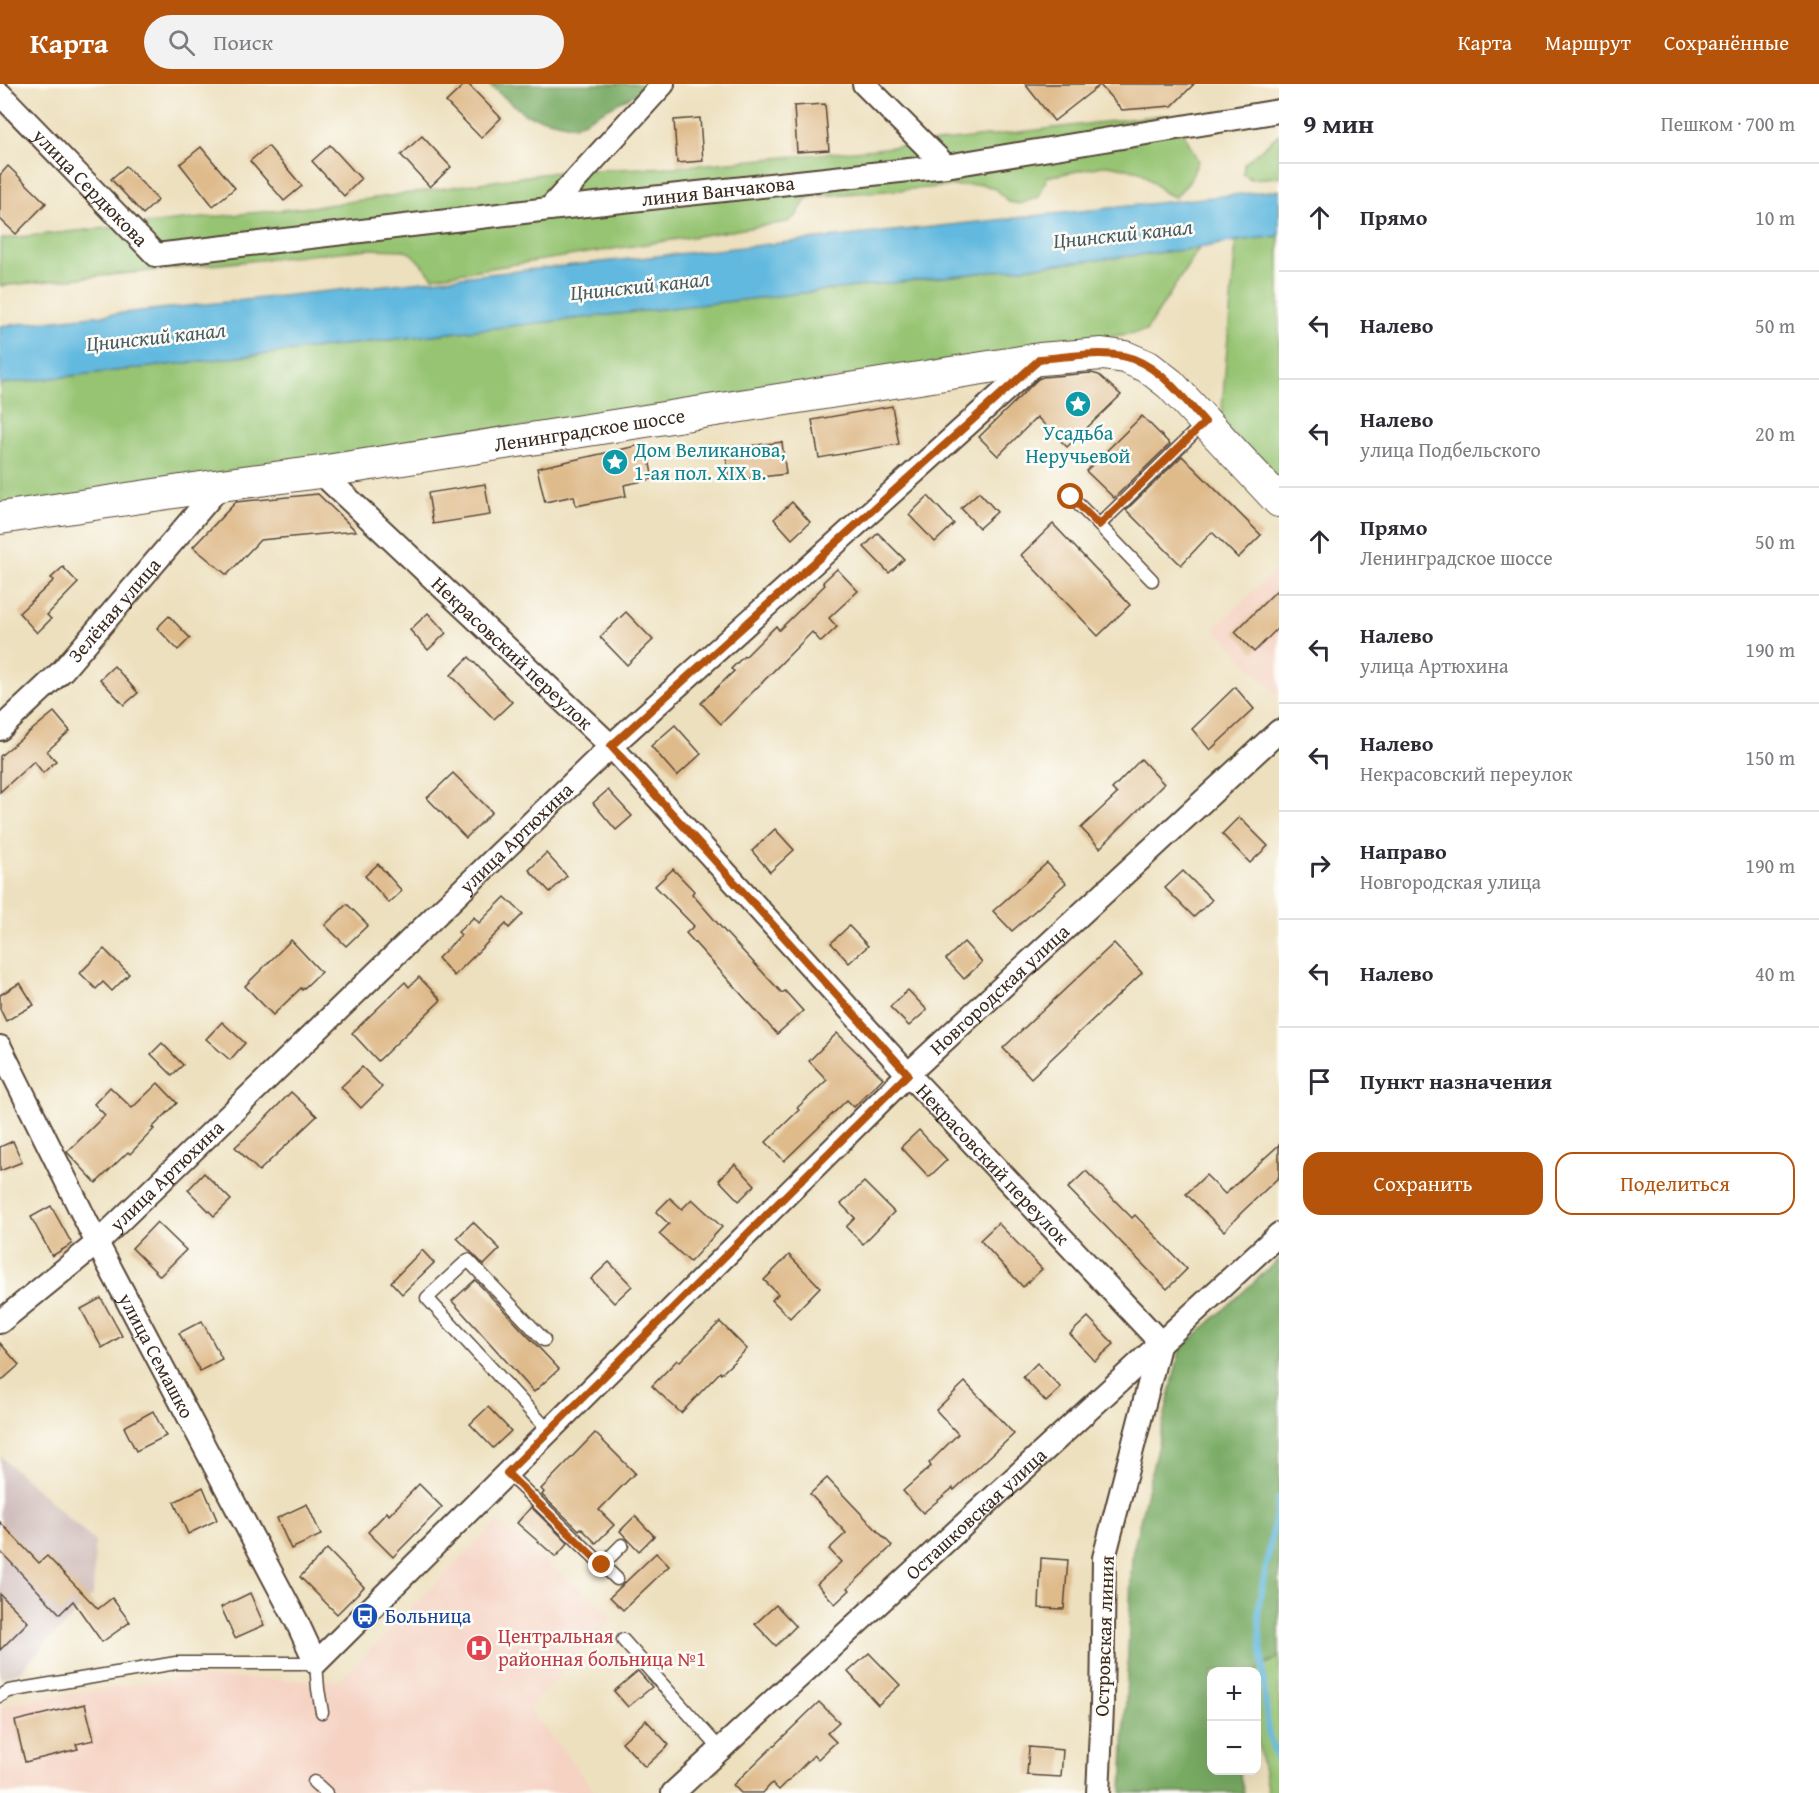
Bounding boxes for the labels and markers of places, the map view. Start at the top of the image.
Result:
place icon: Усадьба Неручьевой [1063,389,1093,419]
place label: Усадьба Неручьевой [1025,418,1131,470]
place label: Дом Великанова, 1-ая пол. XIX в. [633,435,785,487]
place icon: Дом Великанова, 1-ая пол. XIX в. [600,447,630,477]
bus stop icon: Больница [350,1601,380,1631]
place label: Больница [385,1601,472,1630]
place label: Центральная районная больница №1 [498,1621,706,1673]
hospital icon: Центральная районная больница №1 [464,1633,494,1663]

